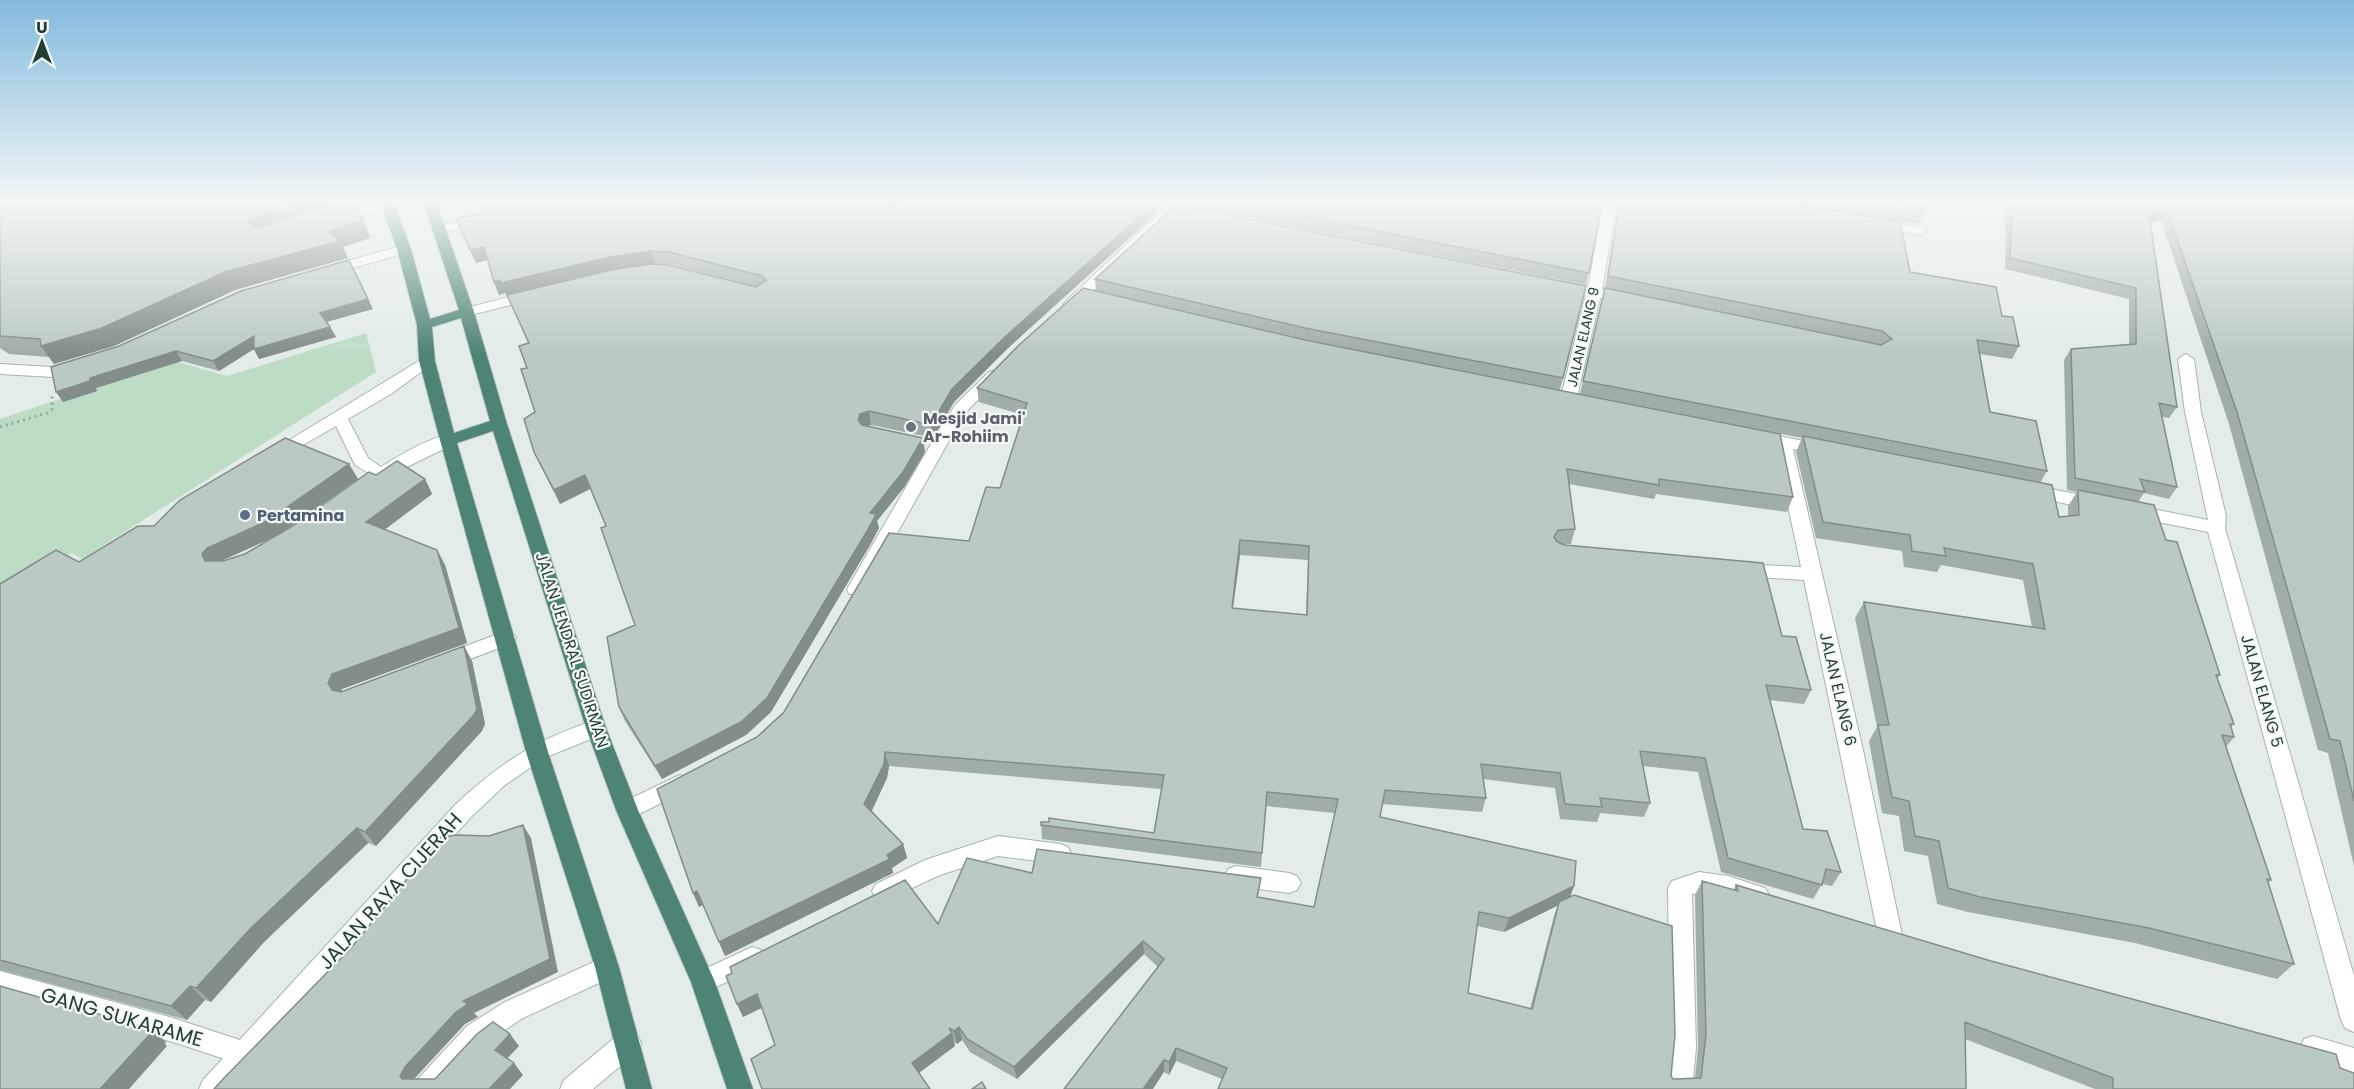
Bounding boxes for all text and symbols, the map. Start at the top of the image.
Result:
north arrow [12,12,72,72]
text: U [36,16,48,39]
street label: JALAN ELANG 9 [1562,285,1604,389]
place label: Mesjid Jami' Ar-Rohiim [923,407,1025,448]
marker: Mesjid Jami' Ar-Rohiim [904,420,918,434]
place label: Pertamina [257,504,344,527]
marker: Pertamina [238,508,252,522]
street label: JALAN JENDRAL SUDIRMAN [529,549,615,751]
street label: JALAN ELANG 6 [1814,630,1862,748]
street label: JALAN ELANG 5 [2235,632,2289,750]
street label: JALAN RAYA CIJERAH [312,806,468,976]
street label: GANG SUKARAME [37,980,207,1054]

